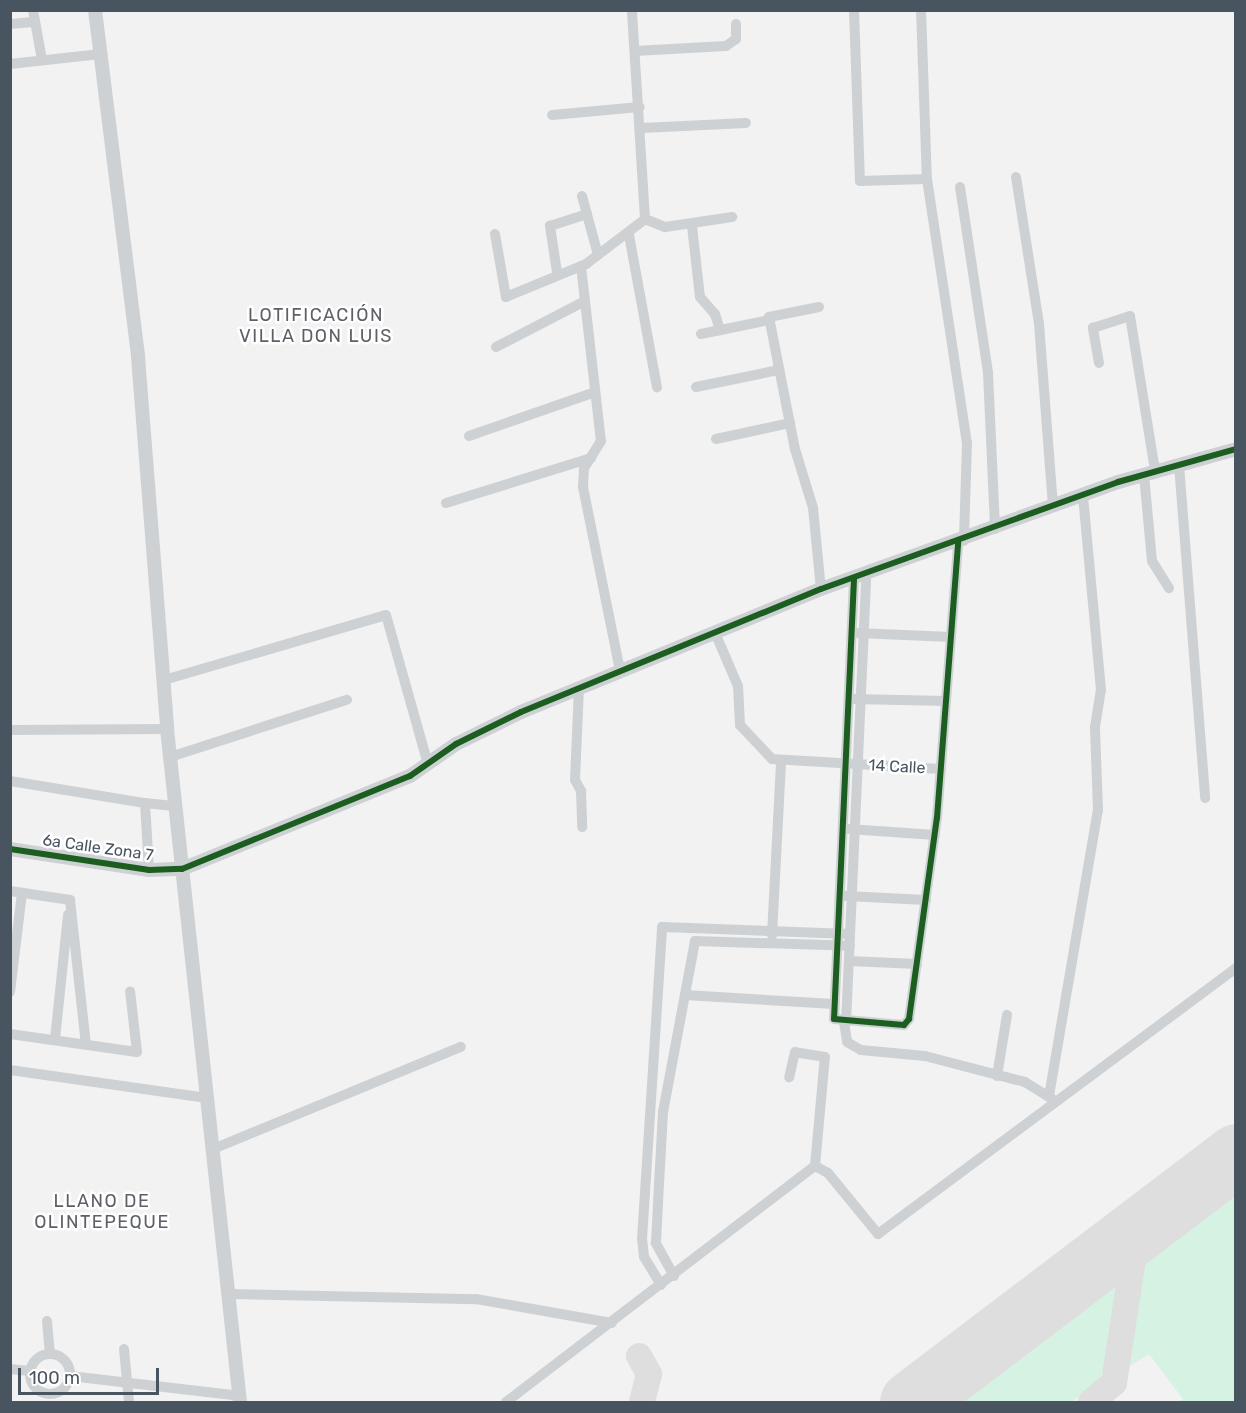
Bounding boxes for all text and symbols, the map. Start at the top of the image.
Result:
district label: LOTIFICACIÓN VILLA DON LUIS [239,305,393,348]
street label: 14 Calle [868,756,926,778]
street label: 6a Calle Zona 7 [41,831,155,865]
district label: LLANO DE OLINTEPEQUE [34,1191,170,1234]
scale bar [21,1356,162,1394]
text: 100 m [29,1367,80,1389]

